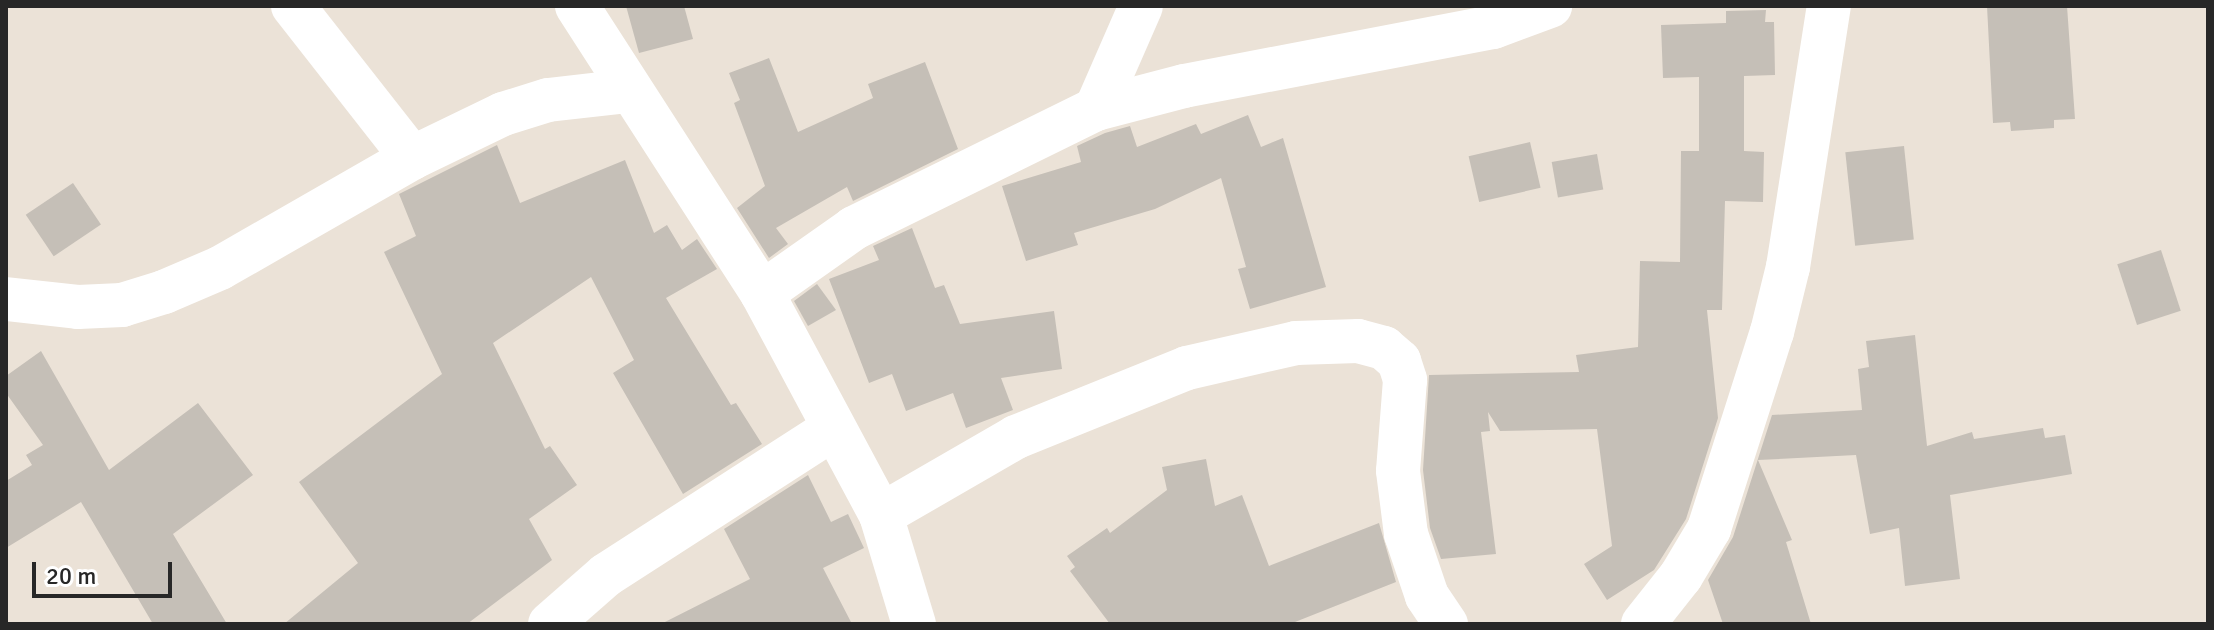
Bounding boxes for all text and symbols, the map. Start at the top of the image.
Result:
scale bar [36,546,176,596]
text: 20 m [46,561,96,591]

